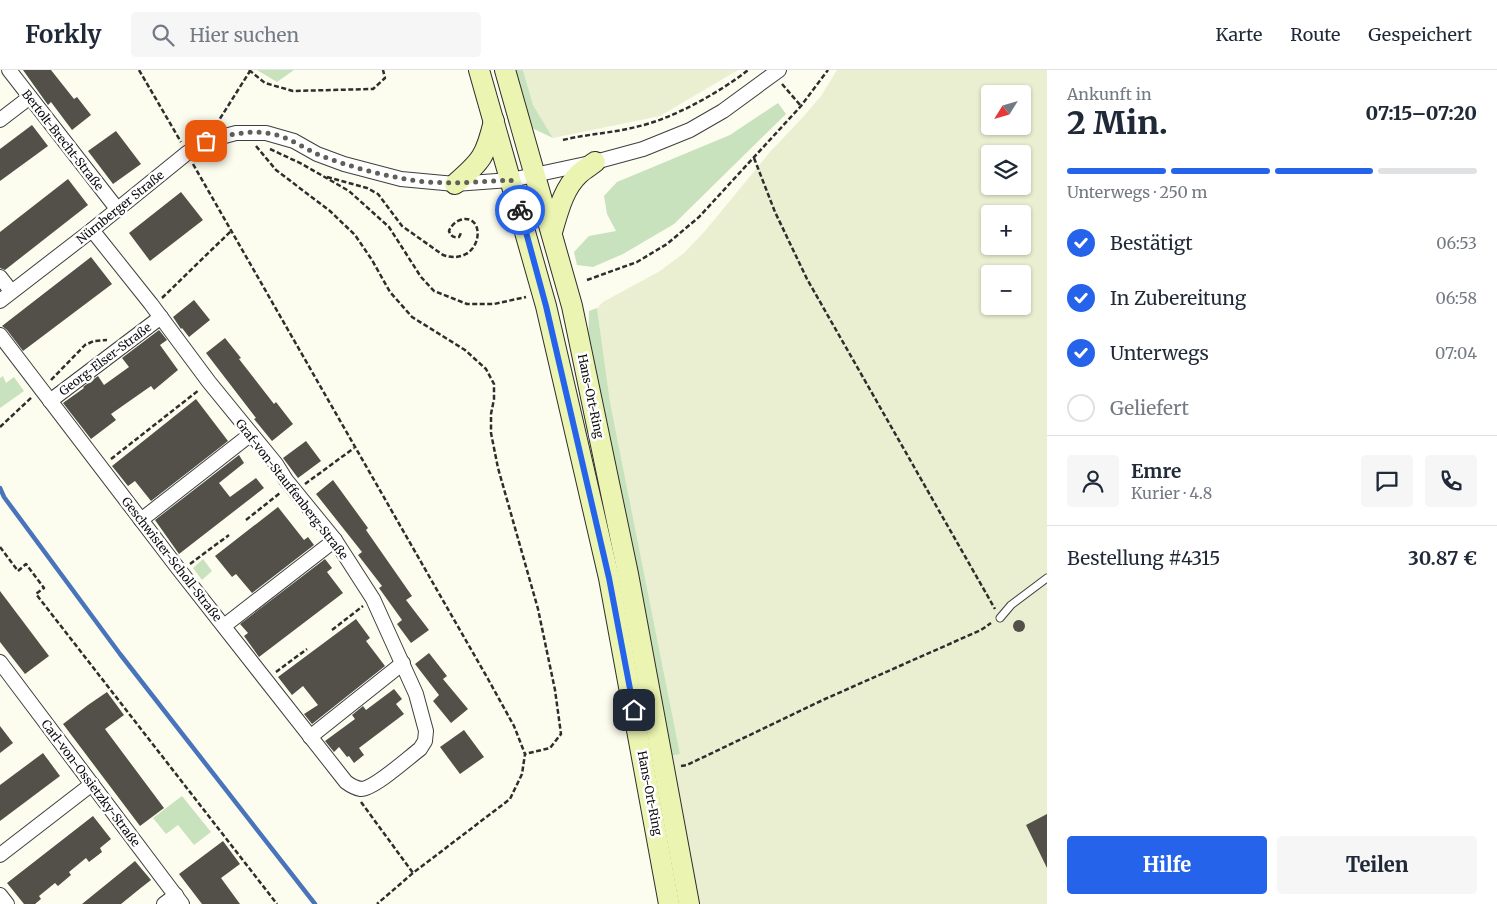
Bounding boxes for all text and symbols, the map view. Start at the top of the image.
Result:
search box [131,12,481,57]
text: Forkly [25,19,101,50]
icon: search [149,21,177,49]
text: Hier suchen [189,23,299,47]
text: Karte [1216,23,1262,46]
text: Route [1290,23,1340,46]
text: Gespeichert [1368,23,1472,46]
text: Ankunft in [1067,84,1152,104]
north arrow [981,85,1031,135]
map controls [981,85,1031,315]
street label: Bertolt-Brecht-Straße [19,87,107,193]
text: 07:15–07:20 [1366,101,1477,125]
text: 2 Min. [1067,103,1168,143]
pin [185,120,227,162]
icon: bag [192,127,220,155]
button: layers [981,145,1031,195]
street label: Nürnberger Straße [73,167,167,247]
text: Unterwegs · 250 m [1067,182,1208,202]
courier [495,185,545,235]
icon: bike [506,196,534,224]
button: + [981,205,1031,255]
icon: check [1067,229,1095,257]
text: Bestätigt [1110,231,1193,255]
text: 06:53 [1436,233,1477,253]
button: − [981,265,1031,315]
icon: check [1067,284,1095,312]
text: In Zubereitung [1110,286,1246,310]
text: 06:58 [1435,288,1477,308]
street label: Georg-Elser-Straße [56,319,154,399]
icon: check [1067,339,1095,367]
text: Unterwegs [1110,341,1209,365]
text: 07:04 [1435,343,1477,363]
street label: Hans-Ort-Ring [575,352,607,440]
text: Geliefert [1110,396,1189,420]
street label: Graf-von-Stauffenberg-Straße [233,416,351,562]
button: person [1067,455,1119,507]
button: chat [1361,455,1413,507]
button: phone [1425,455,1477,507]
text: Emre [1131,459,1181,483]
text: Kurier · 4.8 [1131,483,1212,503]
street label: Geschwister-Scholl-Straße [119,494,225,624]
text: Bestellung #4315 [1067,546,1220,570]
text: 30.87 € [1408,546,1477,570]
pin [613,689,655,731]
icon: home [620,696,648,724]
street label: Carl-von-Ossietzky-Straße [38,717,144,849]
street label: Hans-Ort-Ring [634,749,666,837]
button: Hilfe [1067,836,1267,894]
button: Teilen [1277,836,1477,894]

